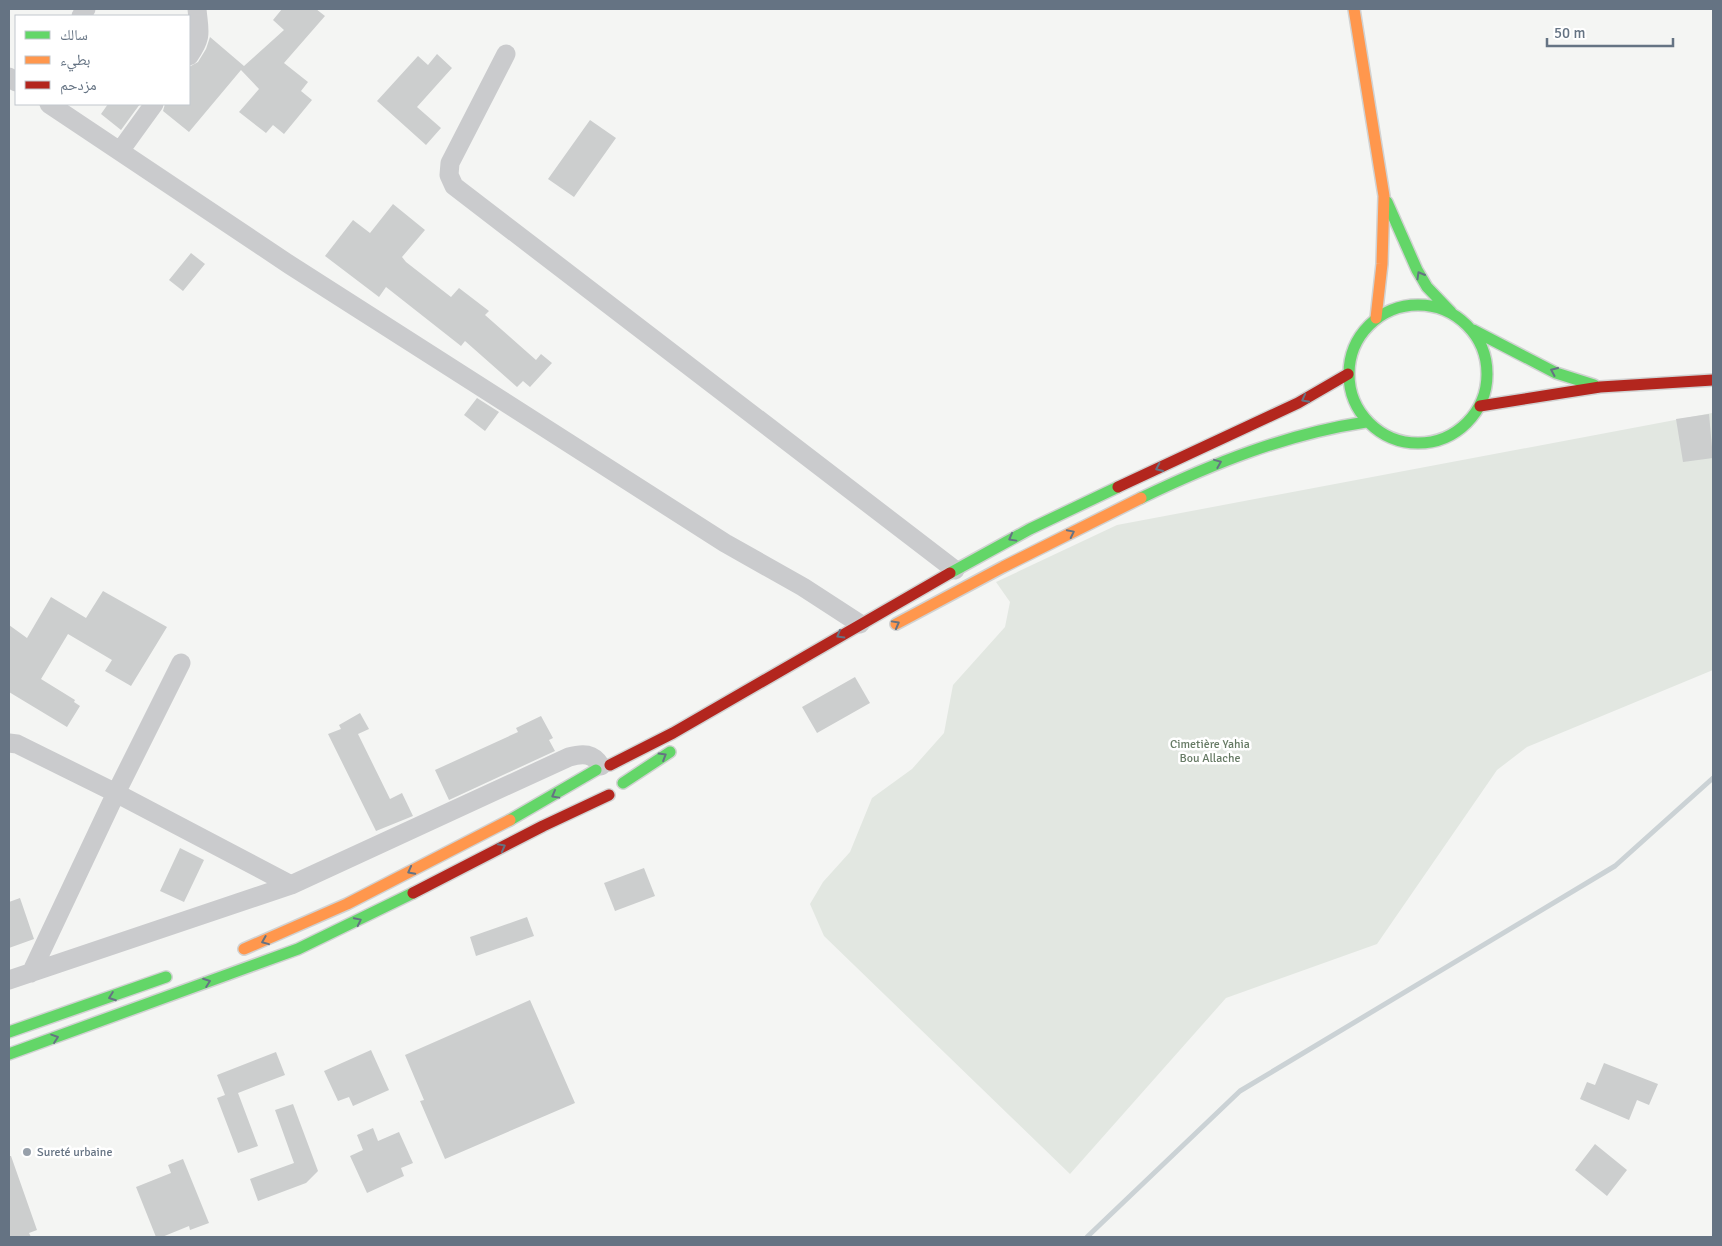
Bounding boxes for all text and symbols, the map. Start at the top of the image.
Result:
legend [15,15,190,105]
scale bar [1547,15,1673,47]
text: 50 m [1554,24,1585,42]
text: سالك [60,26,88,44]
text: بطيء [60,51,90,72]
text: مزدحم [60,76,97,95]
one-way arrow [1416,271,1426,280]
one-way arrow [1550,367,1559,378]
one-way arrow [1302,393,1311,403]
one-way arrow [1213,458,1222,469]
one-way arrow [1155,462,1164,473]
one-way arrow [1066,528,1075,539]
one-way arrow [1008,532,1017,542]
one-way arrow [891,621,900,631]
one-way arrow [836,629,845,639]
park label: Cimetière Yahia Bou Allache [1170,737,1250,766]
one-way arrow [658,753,667,763]
one-way arrow [551,789,560,799]
one-way arrow [497,843,506,853]
one-way arrow [407,865,416,875]
one-way arrow [353,917,362,927]
one-way arrow [261,935,269,945]
one-way arrow [203,978,211,988]
one-way arrow [108,991,117,1001]
one-way arrow [50,1034,58,1044]
place label: Sureté urbaine [37,1145,112,1160]
marker: Sureté urbaine [21,1146,33,1158]

